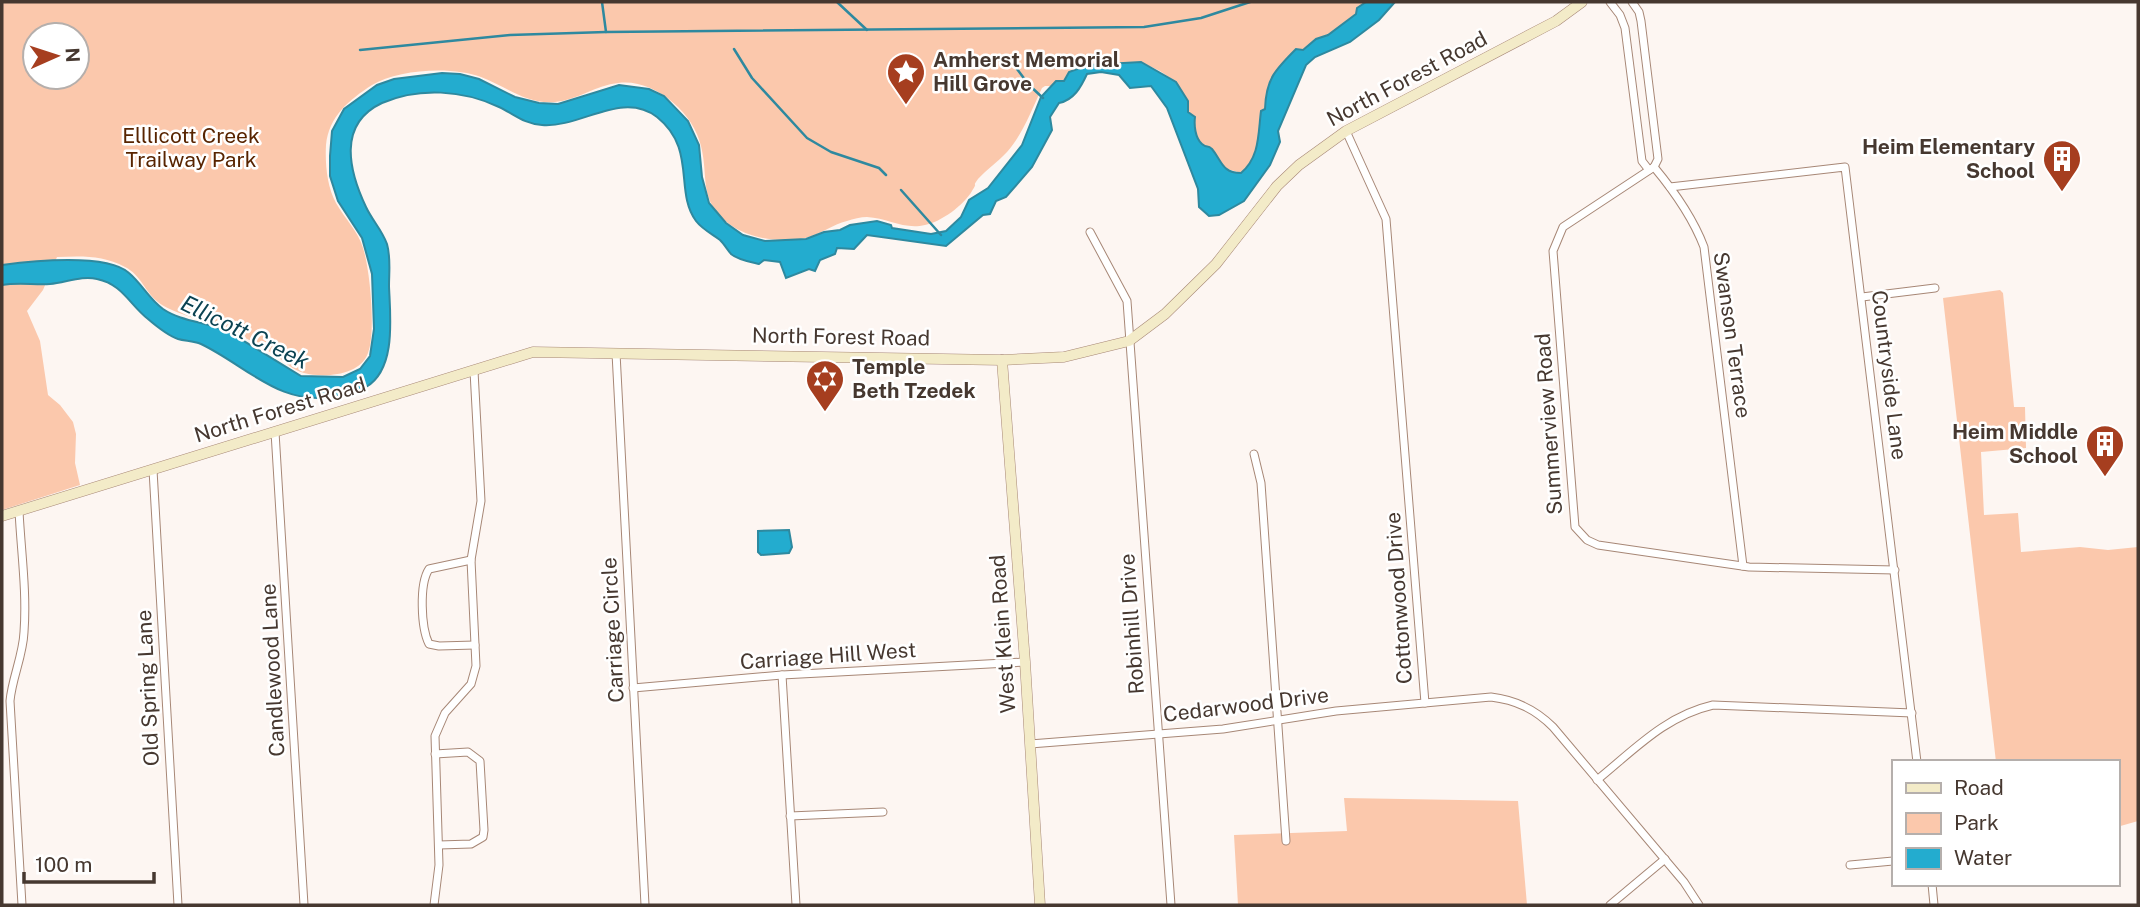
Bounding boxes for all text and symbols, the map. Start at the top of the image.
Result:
north arrow [21,21,91,91]
street label: North Forest Road [1322,26,1491,131]
text: N [62,47,84,63]
place label: Amherst Memorial Hill Grove [933,47,1120,96]
place icon: Amherst Memorial Hill Grove [885,51,927,106]
park label: Elllicott Creek Trailway Park [122,123,260,172]
place label: Heim Elementary School [1862,134,2035,183]
building icon: Heim Elementary School [2041,138,2083,193]
street label: Swanson Terrace [1708,250,1757,420]
water label: Ellicott Creek [177,289,314,374]
street label: Countryside Lane [1867,289,1912,461]
street label: North Forest Road [752,322,930,351]
street label: Summerview Road [1530,332,1567,516]
place label: Temple Beth Tzedek [852,354,976,403]
synagogue icon: Temple Beth Tzedek [804,358,846,413]
street label: North Forest Road [191,372,369,448]
place label: Heim Middle School [1952,419,2078,468]
building icon: Heim Middle School [2084,423,2126,478]
street label: Cottonwood Drive [1380,511,1417,685]
street label: Robinhill Drive [1114,553,1149,695]
street label: West Klein Road [984,554,1021,714]
street label: Carriage Circle [596,557,629,703]
street label: Candlewood Lane [255,583,290,757]
street label: Old Spring Lane [131,609,164,767]
street label: Carriage Hill West [739,637,917,674]
street label: Cedarwood Drive [1162,682,1330,727]
legend [1892,760,2119,886]
text: Road [1954,775,2004,800]
text: Park [1954,810,1999,835]
scale bar [24,841,154,885]
text: Water [1954,845,2012,870]
text: 100 m [35,852,92,877]

